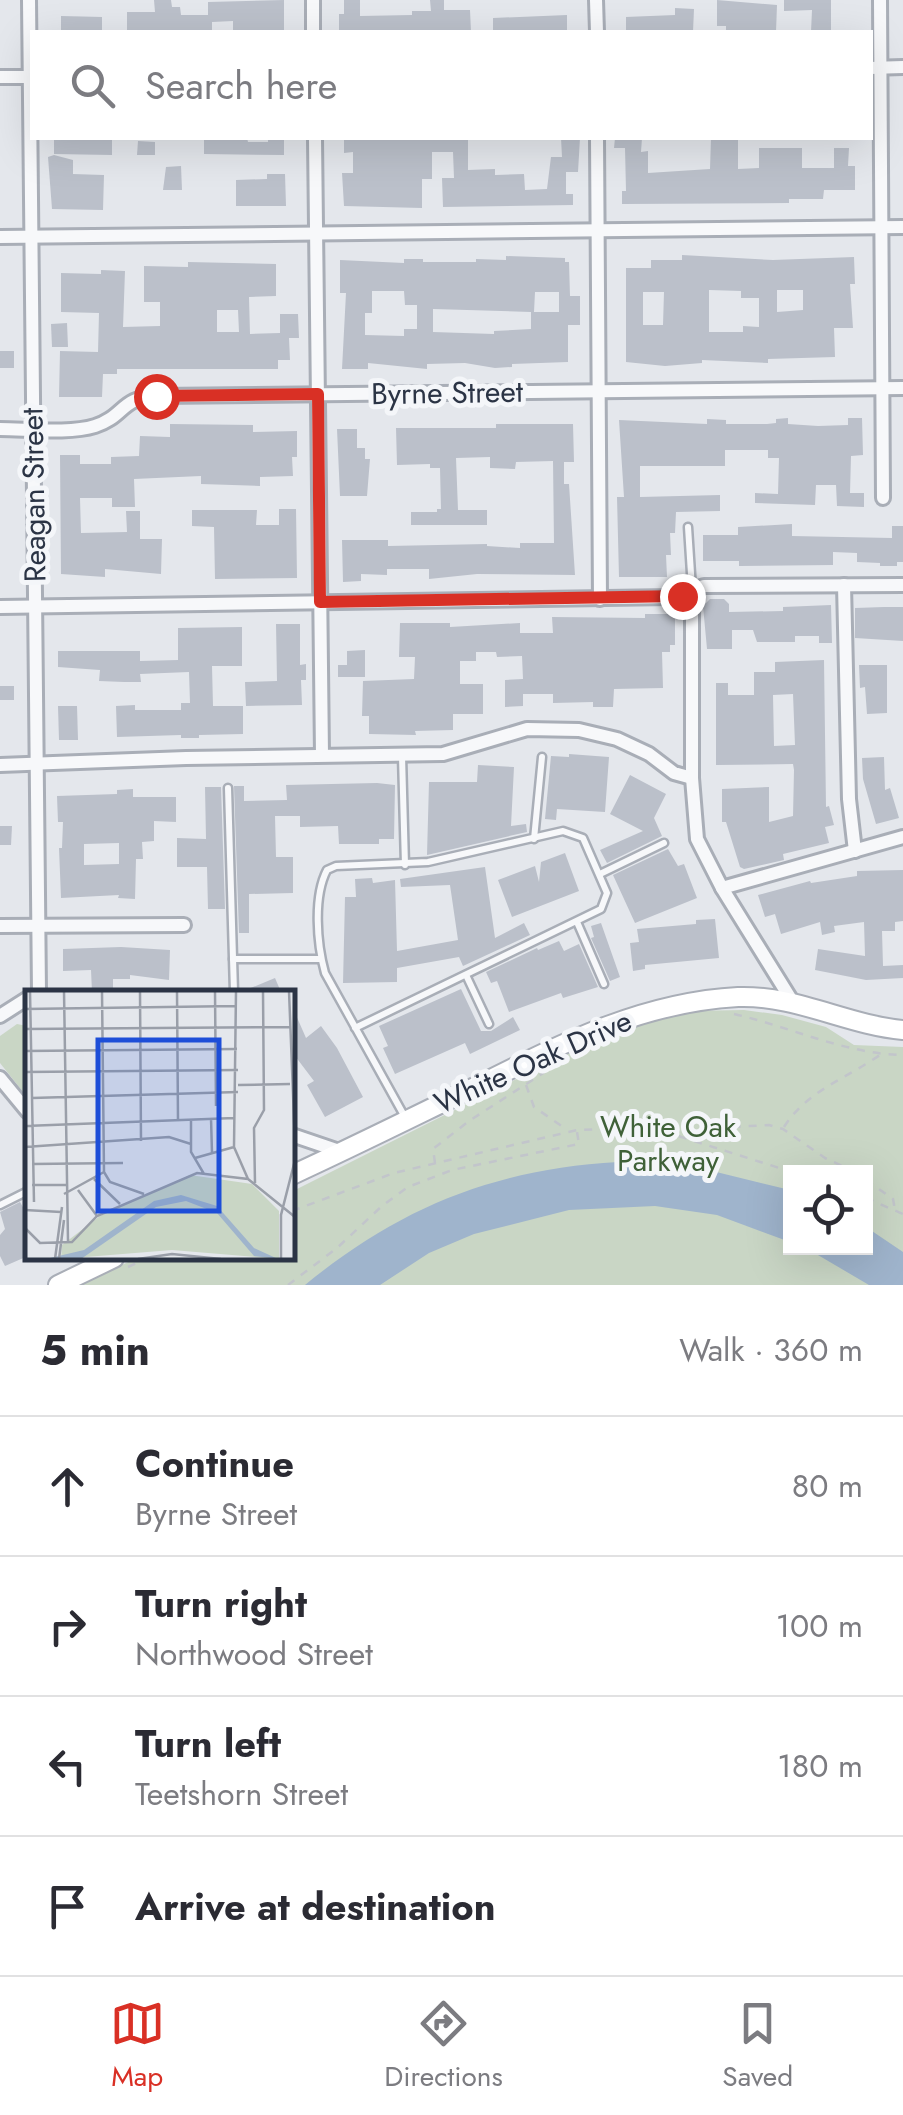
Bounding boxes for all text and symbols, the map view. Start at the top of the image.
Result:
search box [30,30,873,140]
icon: search [65,58,120,113]
text: Search here [145,58,337,113]
street label: Byrne Street [371,370,524,415]
route start [134,374,180,420]
street label: Reagan Street [10,407,57,583]
route end [660,574,706,620]
inset map [25,990,295,1260]
street label: White Oak Drive [427,999,638,1124]
park label: White Oak Parkway [600,1105,737,1182]
map controls [783,1165,873,1255]
button: locate [783,1165,873,1255]
text: 5 min [40,1320,150,1381]
text: Walk · 360 m [679,1327,863,1373]
text: Continue [135,1436,294,1491]
icon: ahead [40,1459,95,1514]
text: 80 m [792,1463,863,1509]
text: Byrne Street [135,1491,297,1537]
text: Turn right [135,1576,307,1631]
icon: right [40,1599,95,1654]
text: 100 m [776,1603,863,1649]
text: Northwood Street [135,1631,373,1677]
text: Turn left [135,1716,281,1771]
icon: left [40,1739,95,1794]
text: 180 m [777,1743,863,1789]
text: Teetshorn Street [135,1771,348,1817]
icon: arrive [40,1879,95,1934]
text: Arrive at destination [135,1879,496,1934]
tab: Map [110,1996,165,2097]
tab: Directions [384,1996,503,2097]
tab: Saved [722,1996,793,2097]

